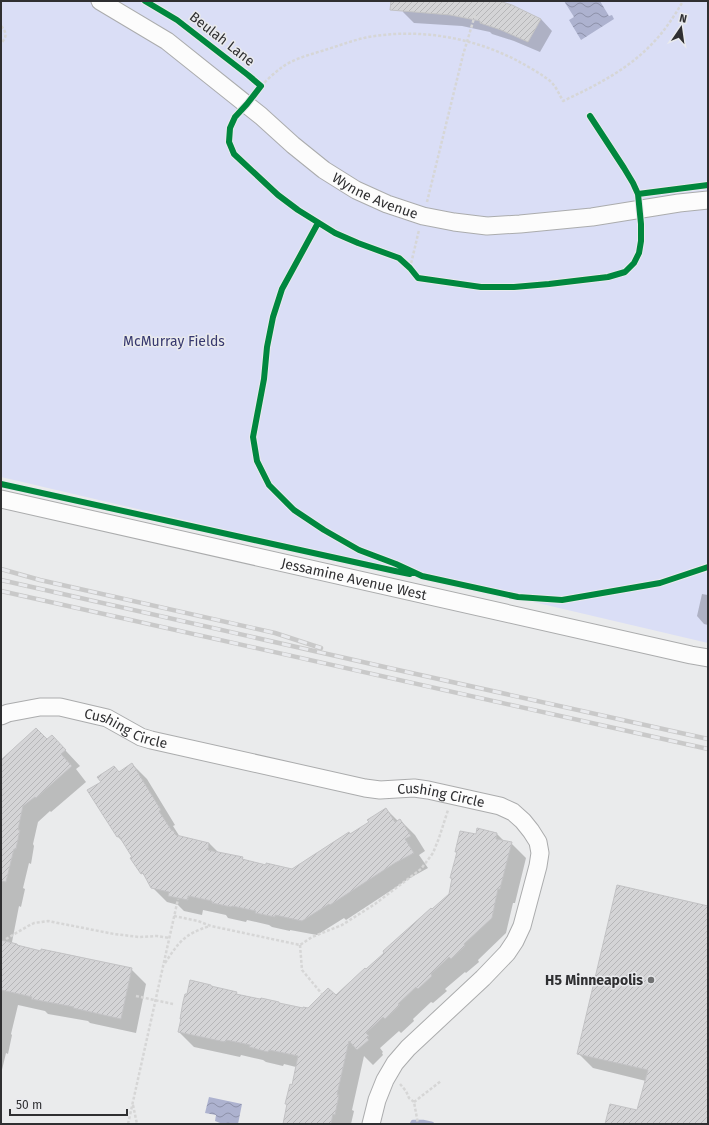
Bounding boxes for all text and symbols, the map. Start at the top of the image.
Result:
street label: Beulah Lane [186,8,258,70]
north arrow [661,8,701,48]
text: N [678,12,688,26]
street label: Wynne Avenue [329,169,420,222]
park label: McMurray Fields [123,333,225,350]
street label: Jessamine Avenue West [280,554,429,604]
street label: Cushing Circle [83,705,169,752]
street label: Cushing Circle [397,779,486,811]
place label: H5 Minneapolis [545,972,643,989]
marker: H5 Minneapolis [646,975,656,985]
scale bar [10,1091,127,1117]
text: 50 m [16,1098,42,1112]

